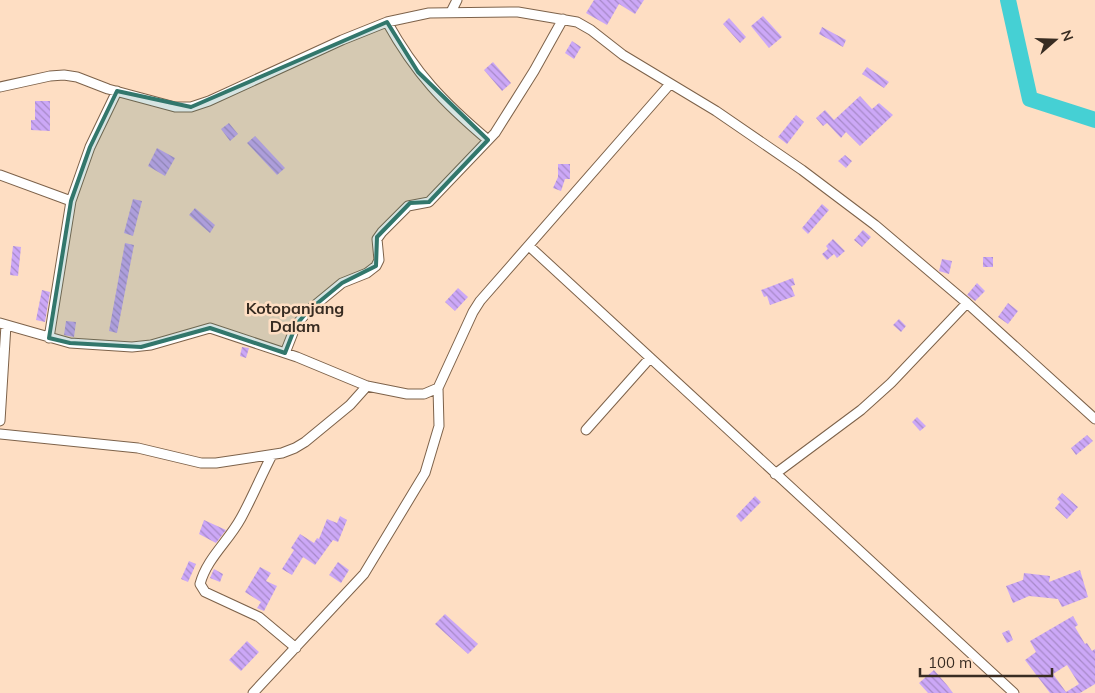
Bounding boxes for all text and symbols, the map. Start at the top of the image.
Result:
north arrow [1030,15,1080,65]
text: N [1057,28,1077,44]
district label: Kotopanjang Dalam [246,298,344,336]
scale bar [920,646,1052,678]
text: 100 m [928,653,972,672]

